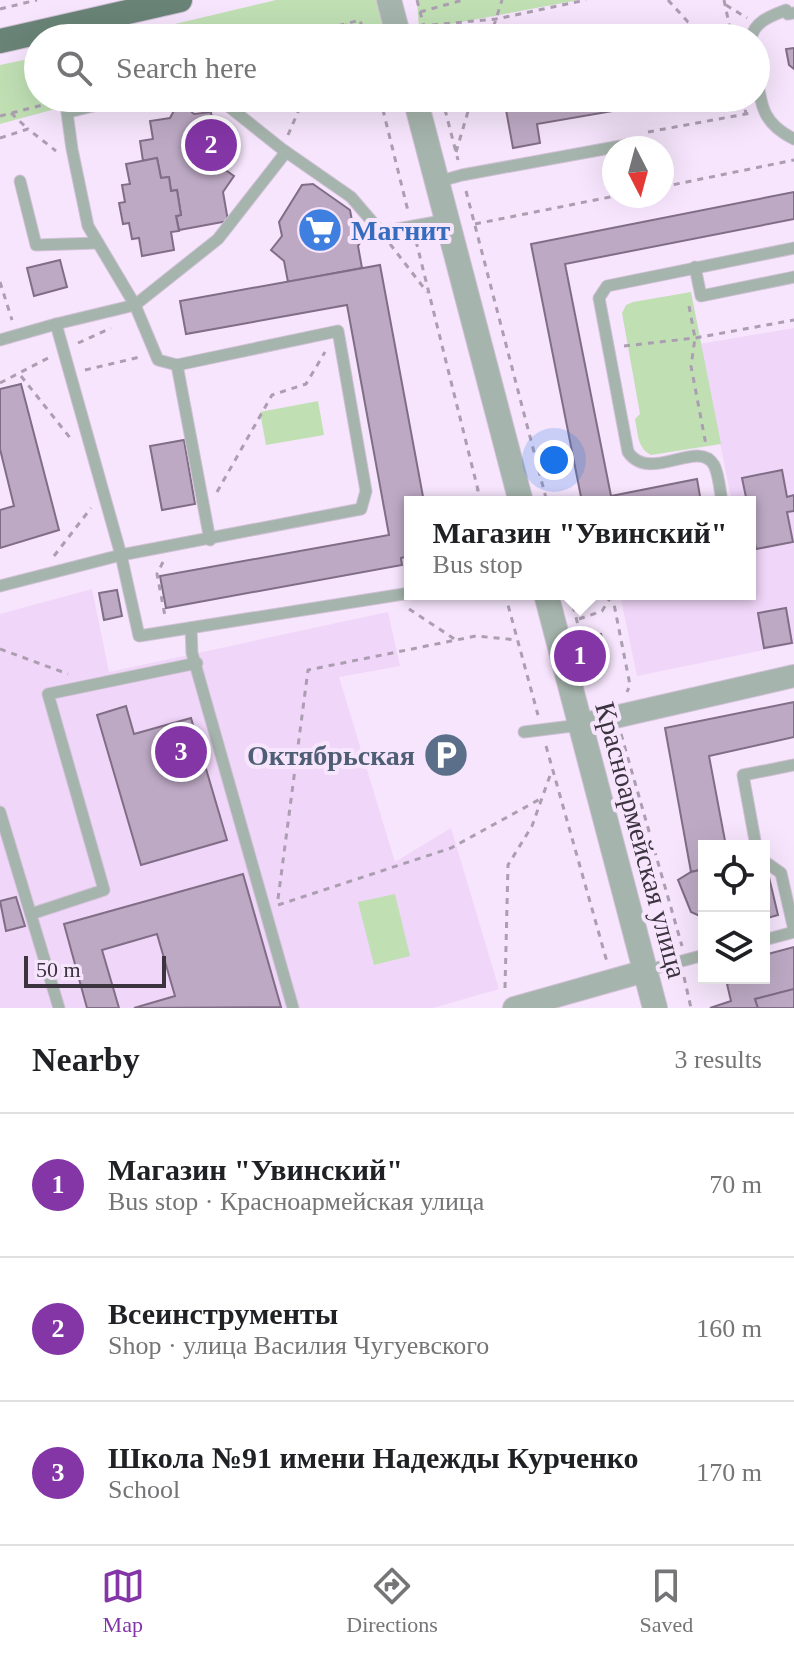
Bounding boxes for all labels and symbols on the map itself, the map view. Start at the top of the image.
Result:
pin: 2 [185,115,237,175]
north arrow [602,136,674,208]
supermarket icon: Магнит [296,206,344,254]
place label: Магнит [351,215,450,246]
your location [534,440,574,480]
pin: 1 [554,626,606,686]
street label: Красноармейская улица [589,698,693,982]
pin: 3 [155,722,207,782]
parking icon: Октябрьская [422,731,470,779]
place label: Октябрьская [247,740,415,771]
scale bar [24,952,166,988]

